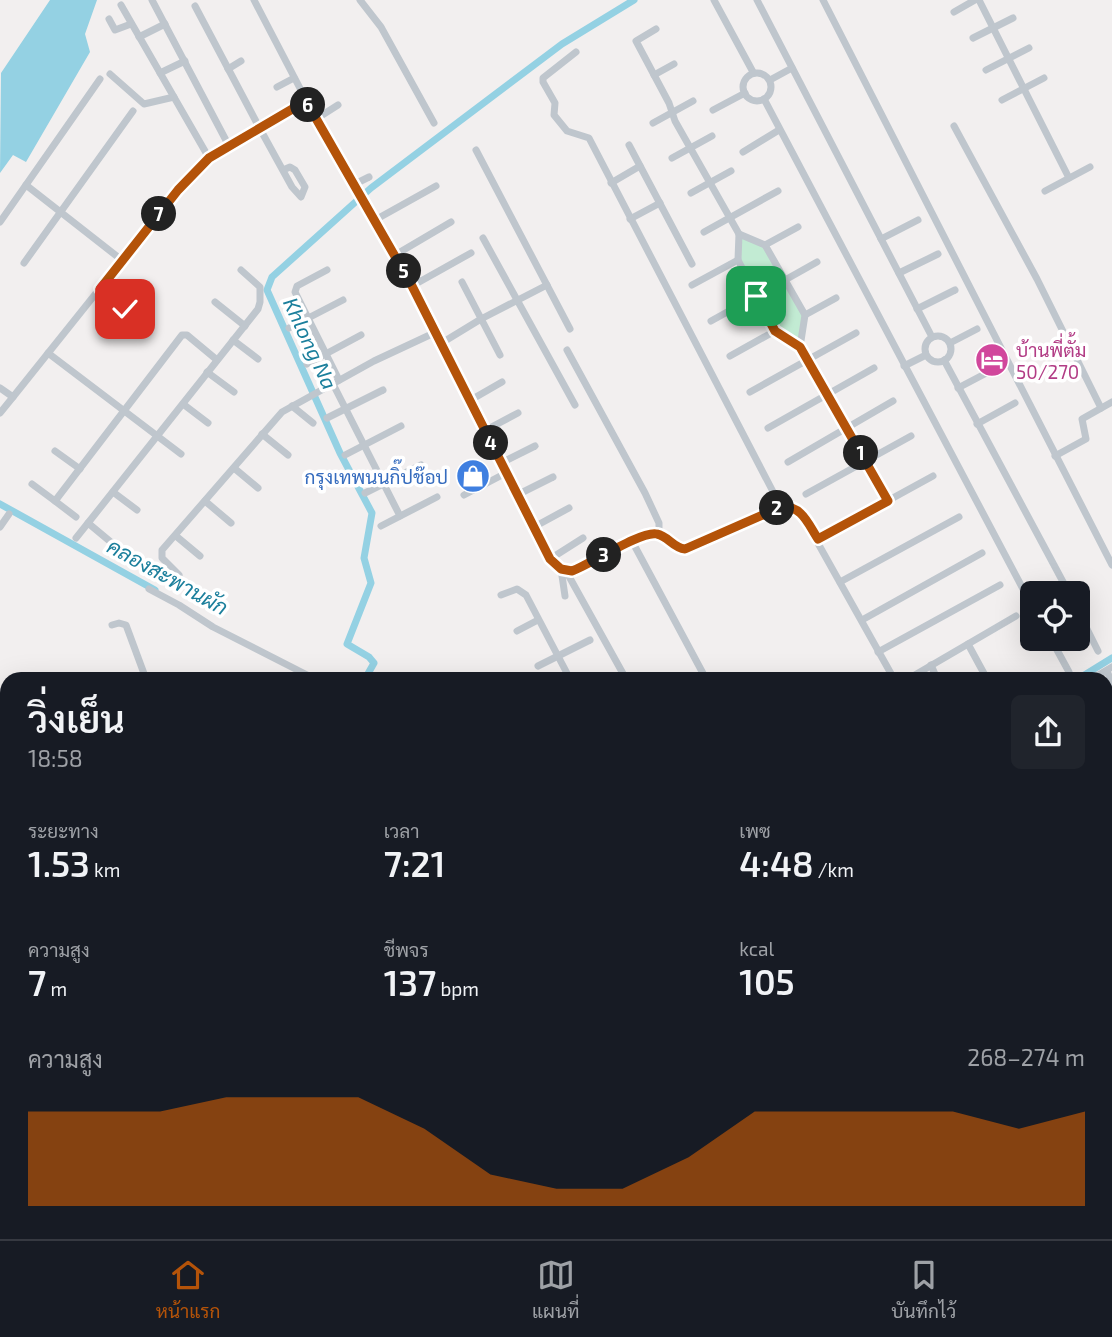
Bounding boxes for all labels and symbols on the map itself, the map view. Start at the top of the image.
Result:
pin: 6 [290,88,326,122]
pin: 7 [142,196,176,232]
pin: 5 [386,254,422,288]
pin [726,266,786,326]
pin [95,279,155,339]
water label: Khlong Na [279,293,343,393]
place label: บ้านพี่ตั้ม 50/270 [1016,332,1086,383]
hotel icon: บ้านพี่ตั้ม 50/270 [973,341,1011,379]
pin: 4 [474,426,508,460]
pin: 1 [844,435,878,470]
shop icon: กรุงเทพนนกิ๊ปช๊อป [454,457,492,495]
place label: กรุงเทพนนกิ๊ปช๊อป [304,459,448,490]
pin: 2 [760,490,794,526]
water label: คลองสะพานผัก [103,533,233,619]
pin: 3 [586,538,622,572]

